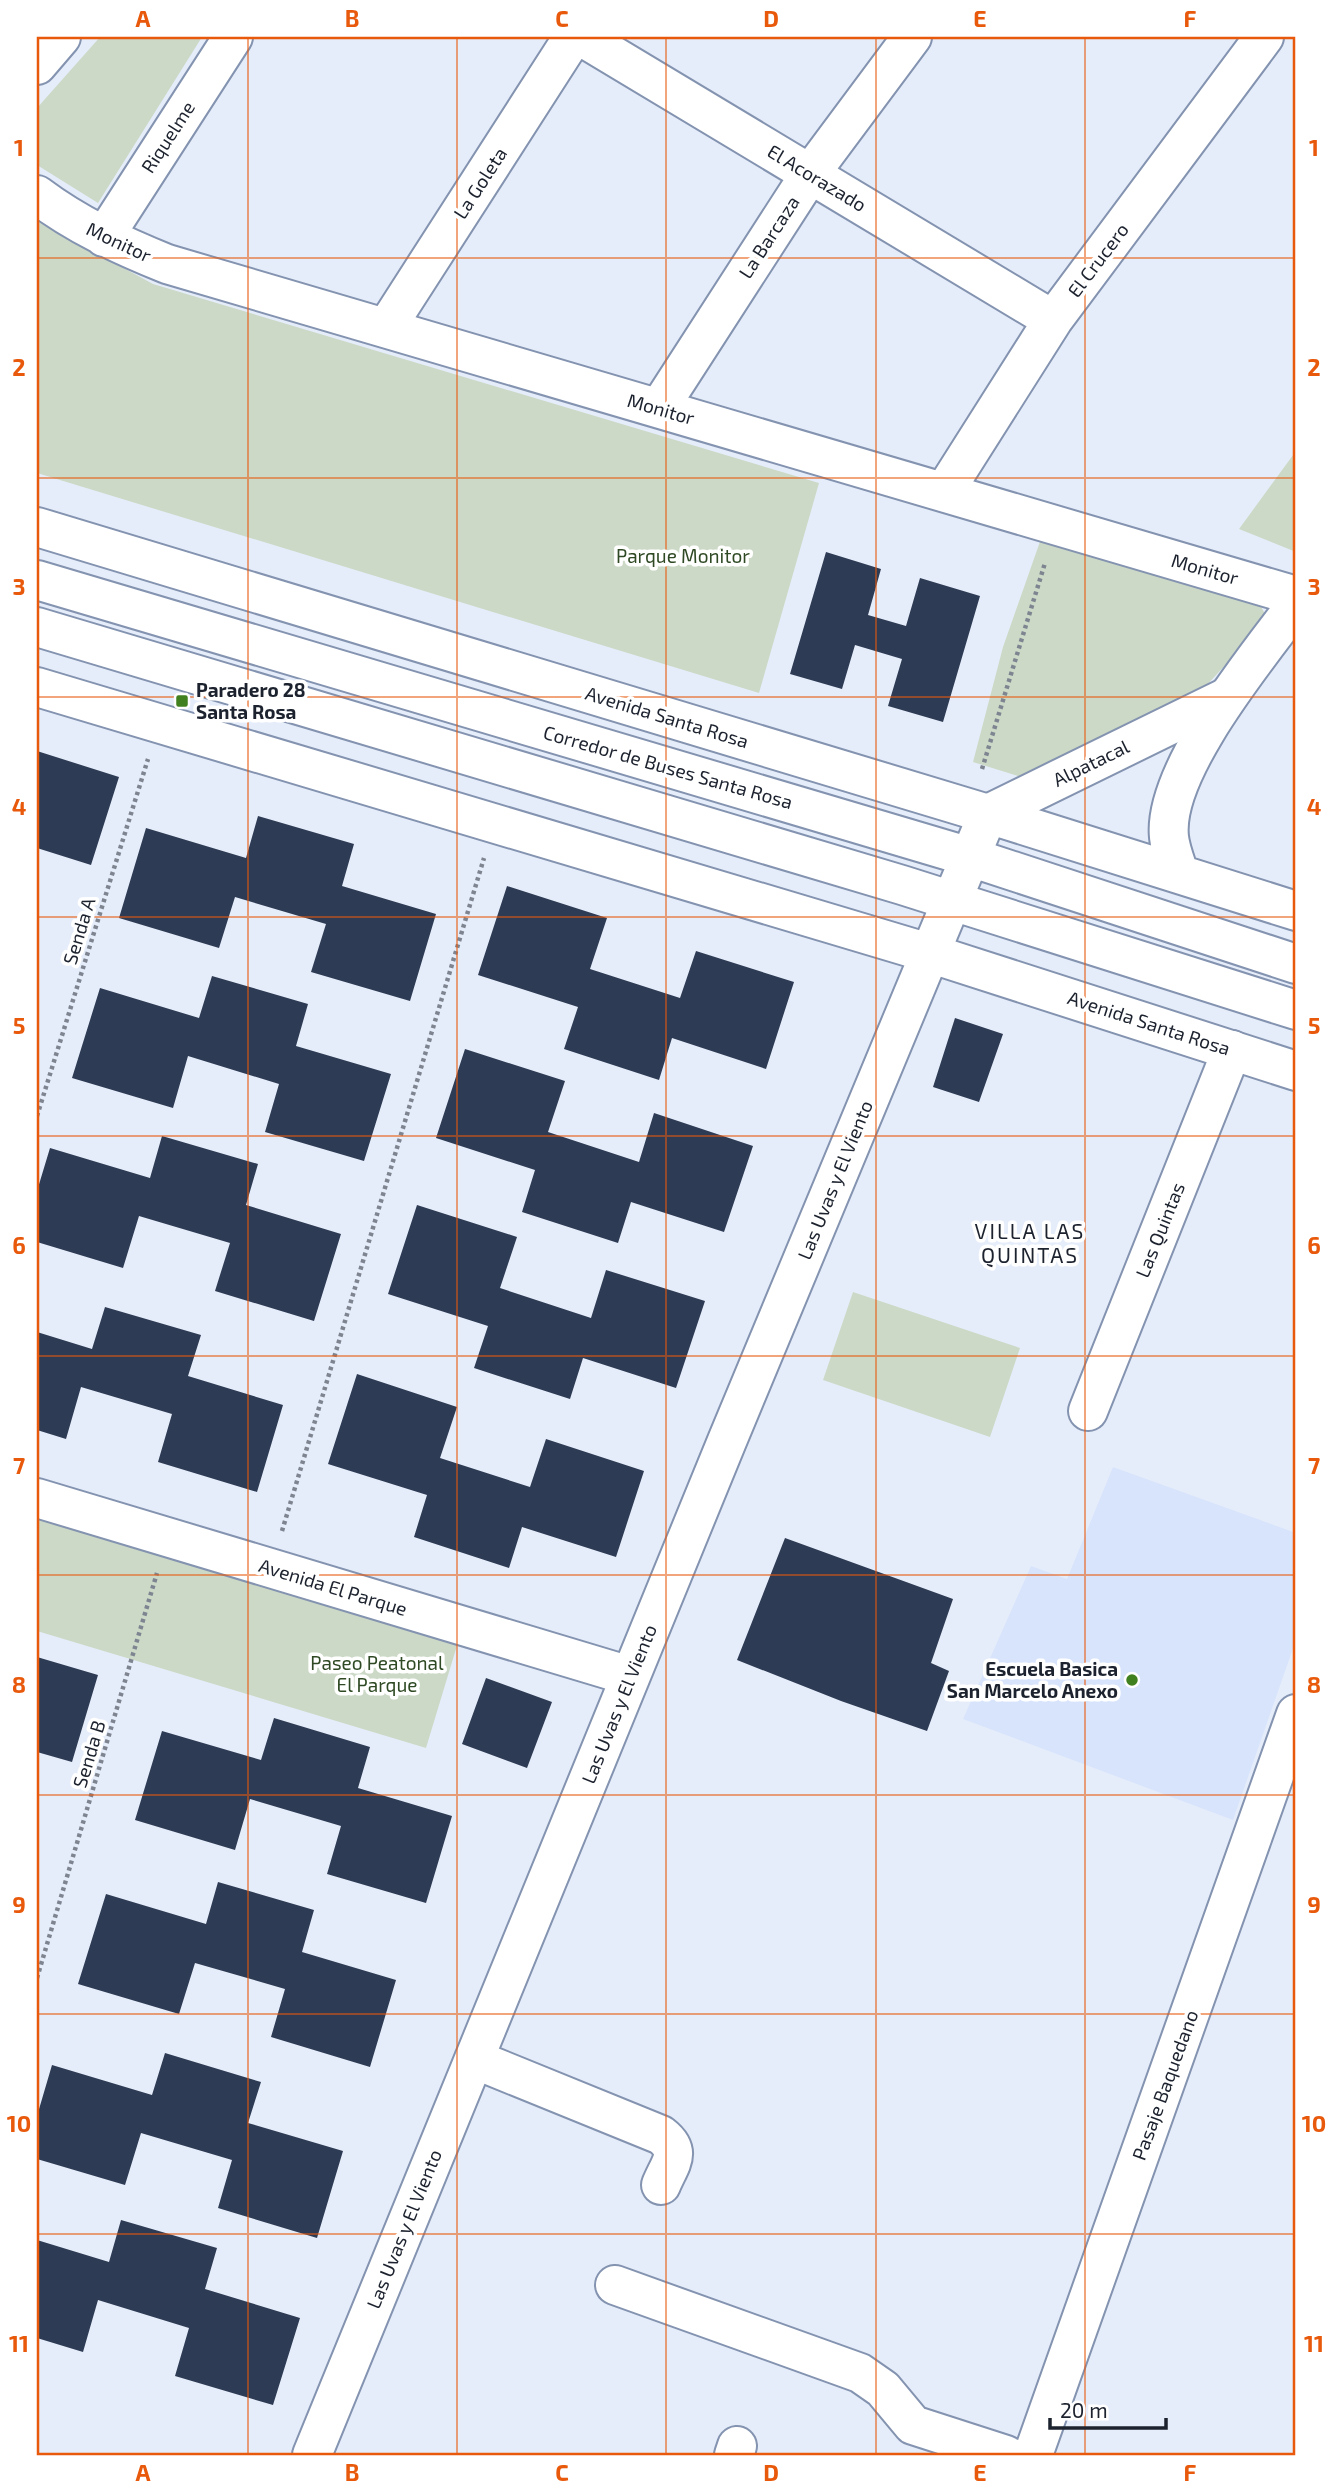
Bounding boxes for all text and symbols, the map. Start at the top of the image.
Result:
text: A [135,4,151,32]
text: B [345,4,359,32]
text: C [555,4,569,32]
text: D [763,4,779,32]
text: E [973,4,987,32]
text: F [1184,4,1197,32]
street label: Riquelme [136,97,199,177]
text: 1 [14,133,24,161]
text: 1 [1309,133,1319,161]
street label: El Acorazado [764,139,871,216]
street label: La Goleta [448,143,511,223]
street label: La Barcaza [733,191,804,282]
street label: Monitor [83,217,156,267]
street label: El Crucero [1062,218,1133,301]
text: 2 [12,353,26,381]
text: 2 [1307,353,1321,381]
street label: Monitor [625,388,698,429]
park label: Parque Monitor [616,544,750,567]
street label: Monitor [1169,548,1242,589]
text: 3 [12,572,26,600]
text: 3 [1307,572,1321,600]
place label: Paradero 28 Santa Rosa [196,678,306,723]
street label: Avenida Santa Rosa [583,681,752,752]
marker: Paradero 28 Santa Rosa [174,693,190,709]
street label: Corredor de Buses Santa Rosa [541,720,795,813]
street label: Alpatacal [1049,734,1133,791]
text: 4 [12,792,26,820]
text: 4 [1307,792,1321,820]
street label: Senda A [57,894,100,967]
street label: Avenida Santa Rosa [1065,985,1233,1060]
text: 5 [13,1011,25,1039]
text: 5 [1308,1011,1320,1039]
street label: Las Uvas y El Viento [792,1097,877,1263]
street label: Las Quintas [1130,1179,1189,1281]
district label: VILLA LAS QUINTAS [975,1218,1085,1268]
text: 6 [12,1231,26,1259]
text: 6 [1307,1231,1321,1259]
text: 7 [13,1451,25,1479]
text: 7 [1308,1451,1320,1479]
street label: Avenida El Parque [256,1553,410,1620]
street label: Las Uvas y El Viento [576,1621,661,1787]
park label: Paseo Peatonal El Parque [310,1651,444,1696]
place label: Escuela Basica San Marcelo Anexo [947,1657,1118,1702]
text: 8 [12,1670,26,1698]
text: 8 [1307,1670,1321,1698]
marker: Escuela Basica San Marcelo Anexo [1124,1672,1140,1688]
street label: Senda B [67,1717,110,1790]
text: 9 [12,1890,26,1918]
text: 9 [1307,1890,1321,1918]
street label: Pasaje Baquedano [1127,2007,1202,2163]
text: 10 [7,2109,31,2137]
text: 10 [1302,2109,1326,2137]
street label: Las Uvas y El Viento [361,2146,446,2312]
text: 11 [9,2329,29,2357]
text: 11 [1304,2329,1324,2357]
scale bar [1050,2387,1165,2431]
text: 20 m [1060,2397,1108,2422]
text: A [135,2458,151,2486]
text: B [345,2458,359,2486]
text: C [555,2458,569,2486]
text: D [763,2458,779,2486]
text: E [973,2458,987,2486]
text: F [1184,2458,1197,2486]

